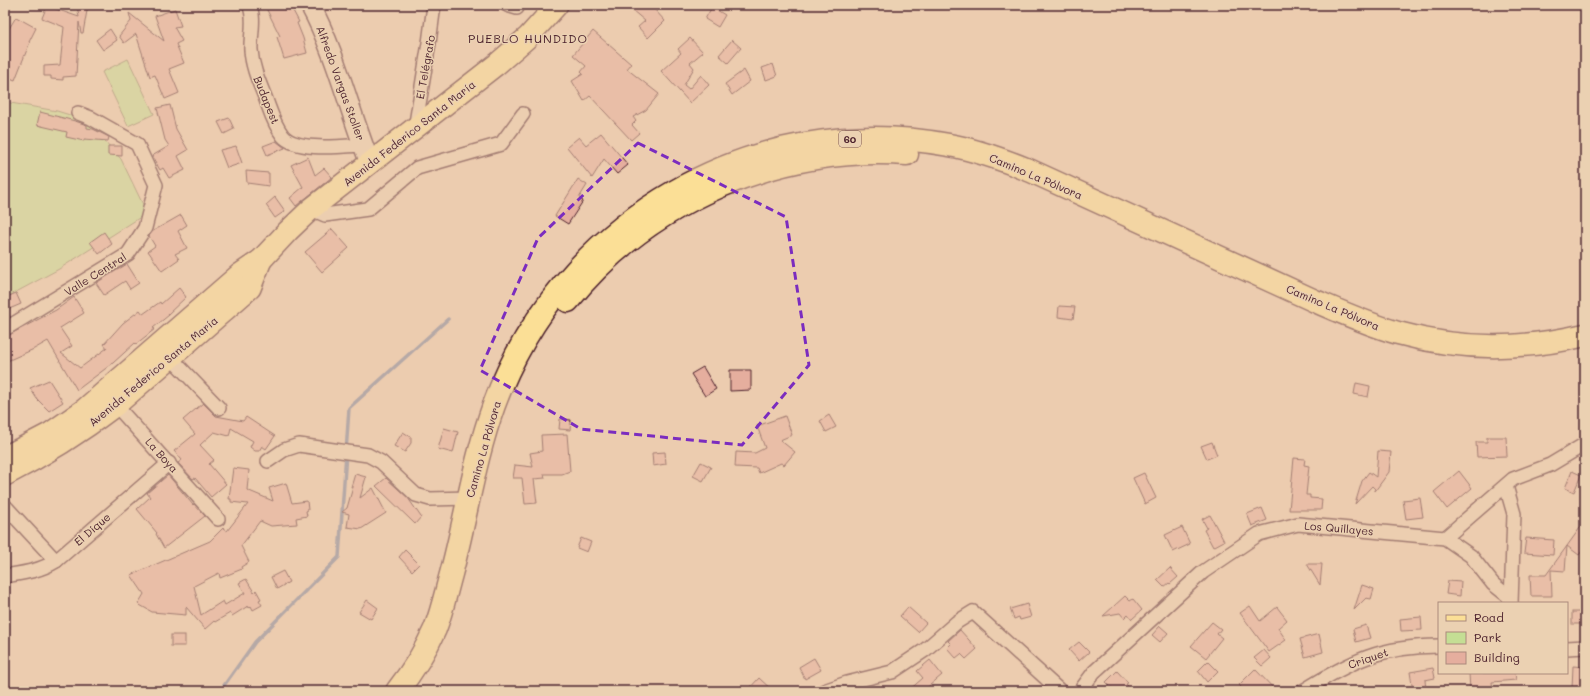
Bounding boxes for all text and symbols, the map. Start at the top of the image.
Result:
street label: Alfredo Vargas Stoller [313,24,369,142]
district label: PUEBLO HUNDIDO [468,30,588,46]
street label: El Telégrafo [412,33,438,100]
street label: Budapest [251,74,283,126]
street label: Avenida Federico Santa María [340,77,478,189]
road number: 60 [839,131,861,147]
street label: Camino La Pólvora [987,150,1085,202]
street label: Valle Central [61,249,129,299]
street label: Camino La Pólvora [1284,281,1382,333]
street label: Avenida Federico Santa María [85,312,221,429]
street label: Camino La Pólvora [462,399,504,499]
street label: La Boya [142,434,182,476]
street label: El Dique [71,509,113,549]
street label: Los Quillayes [1304,518,1374,538]
legend [1438,602,1568,674]
text: Road [1474,609,1504,625]
text: Park [1474,629,1501,645]
street label: Criquet [1346,644,1390,672]
text: Building [1474,649,1520,665]

